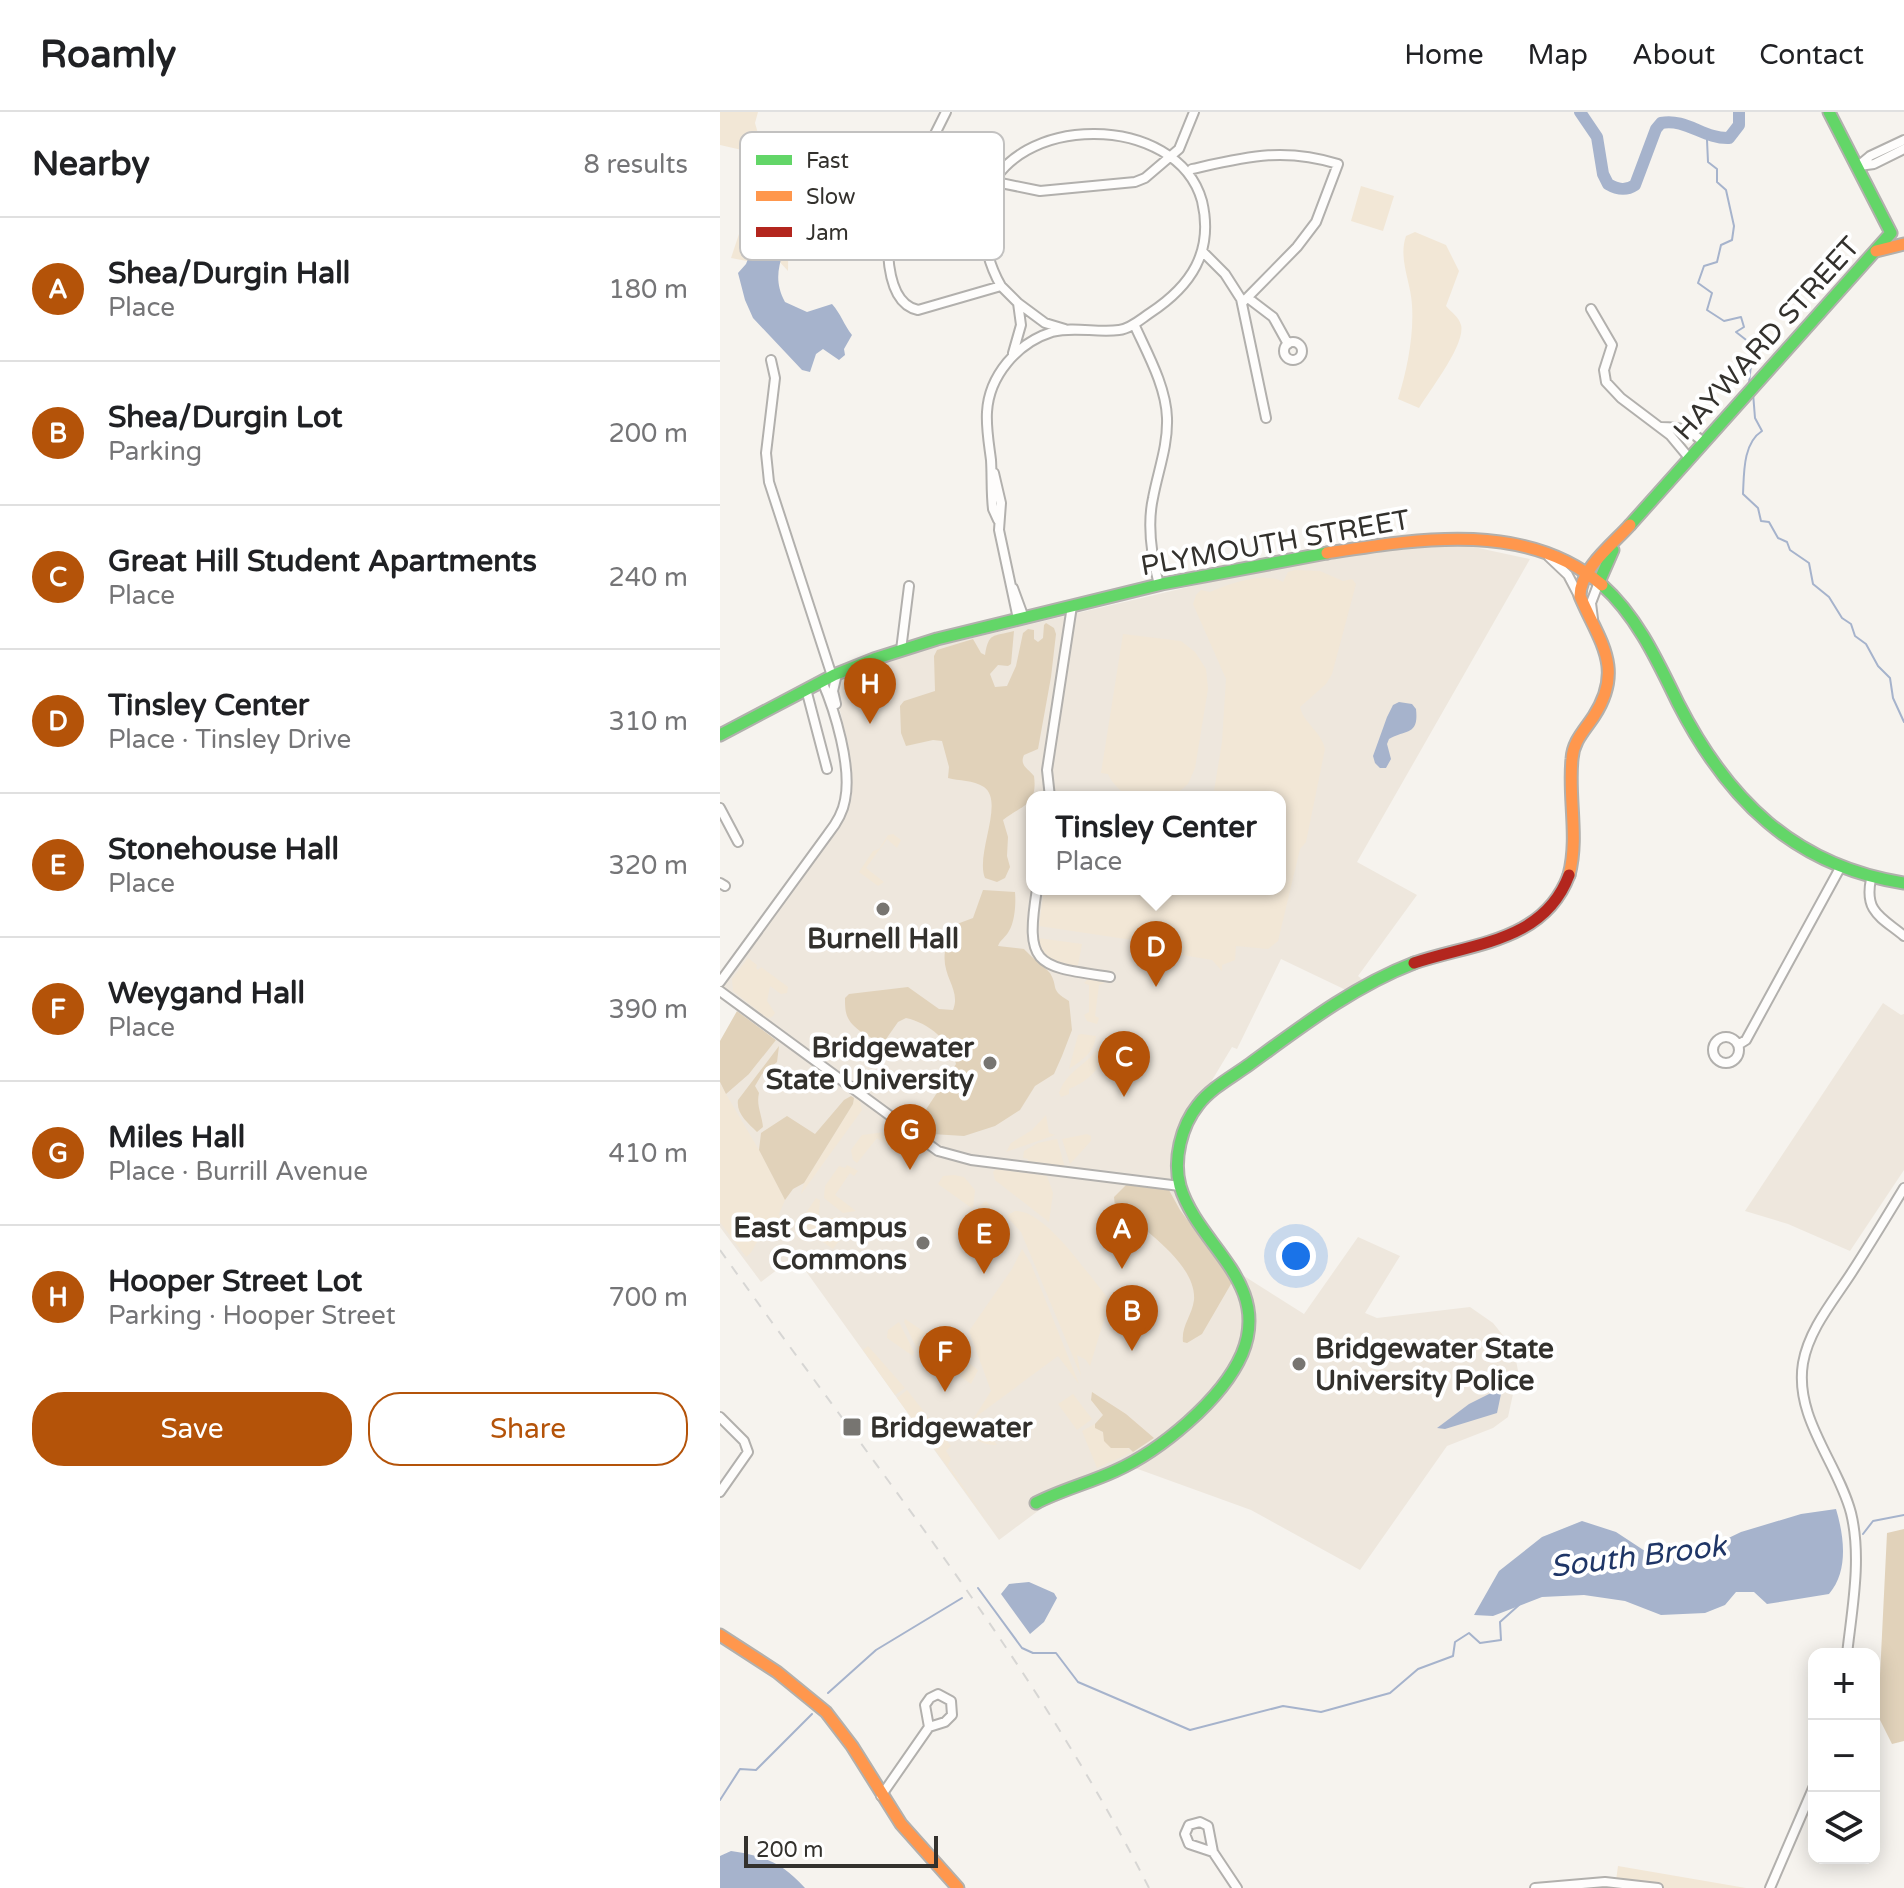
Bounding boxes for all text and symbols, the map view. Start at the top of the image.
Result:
text: Roamly [40,32,176,78]
text: Home [1404,38,1484,72]
text: Map [1528,38,1588,72]
text: About [1632,38,1715,72]
text: Contact [1759,38,1864,72]
legend [740,132,1004,260]
text: Nearby [32,144,150,185]
text: Fast [806,148,849,174]
text: 8 results [583,149,688,180]
text: Slow [806,184,856,210]
text: Jam [806,220,849,246]
street label: HAYWARD STREET [1666,230,1867,447]
text: Shea/Durgin Hall [108,255,350,292]
text: A [48,274,68,305]
text: 180 m [608,274,688,305]
text: Place [108,292,175,323]
text: Shea/Durgin Lot [108,399,343,436]
text: B [49,418,67,449]
text: 200 m [608,418,688,449]
text: Parking [108,436,202,467]
street label: PLYMOUTH STREET [1138,503,1412,583]
text: Great Hill Student Apartments [108,543,537,580]
text: C [49,562,67,593]
text: 240 m [608,562,688,593]
text: Place [108,580,175,611]
pin: H [844,658,896,724]
text: Tinsley Center [108,687,309,724]
text: D [48,706,68,737]
text: 310 m [608,706,688,737]
text: Place · Tinsley Drive [108,724,351,755]
popup [1026,791,1286,895]
text: Tinsley Center [1055,809,1257,846]
text: Stonehouse Hall [108,831,339,868]
text: Place [1055,846,1122,877]
text: E [50,850,66,881]
text: 320 m [608,850,688,881]
text: Place [108,868,175,899]
marker: Burnell Hall [874,900,892,918]
pin: D [1130,921,1182,987]
place label: Burnell Hall [807,922,959,956]
text: Weygand Hall [108,975,305,1012]
text: F [50,994,66,1025]
text: 390 m [608,994,688,1025]
text: Place [108,1012,175,1043]
place label: Bridgewater State University [766,1031,975,1097]
pin: C [1098,1031,1150,1097]
marker: Bridgewater State University [981,1054,999,1072]
pin: G [884,1104,936,1170]
text: Miles Hall [108,1119,245,1156]
text: G [48,1138,68,1169]
text: 410 m [608,1138,688,1169]
text: Place · Burrill Avenue [108,1156,368,1187]
pin: A [1096,1203,1148,1269]
pin: E [958,1208,1010,1274]
place label: East Campus Commons [733,1211,907,1277]
marker: East Campus Commons [914,1234,932,1252]
your location [1276,1236,1316,1276]
text: Hooper Street Lot [108,1263,362,1300]
text: H [48,1282,68,1313]
text: 700 m [608,1282,688,1313]
pin: B [1106,1285,1158,1351]
text: Parking · Hooper Street [108,1300,396,1331]
pin: F [919,1326,971,1392]
place label: Bridgewater State University Police [1315,1332,1554,1398]
marker: Bridgewater State University Police [1290,1355,1308,1373]
button: Save [32,1392,352,1466]
button: Share [368,1392,688,1466]
place label: Bridgewater [870,1411,1034,1445]
marker: Bridgewater [841,1416,863,1438]
water label: South Brook [1548,1527,1731,1586]
map controls [1808,1648,1880,1864]
button: + [1808,1648,1880,1720]
button: − [1808,1720,1880,1792]
button: layers [1808,1792,1880,1864]
scale bar [744,1832,938,1868]
text: 200 m [756,1837,823,1863]

